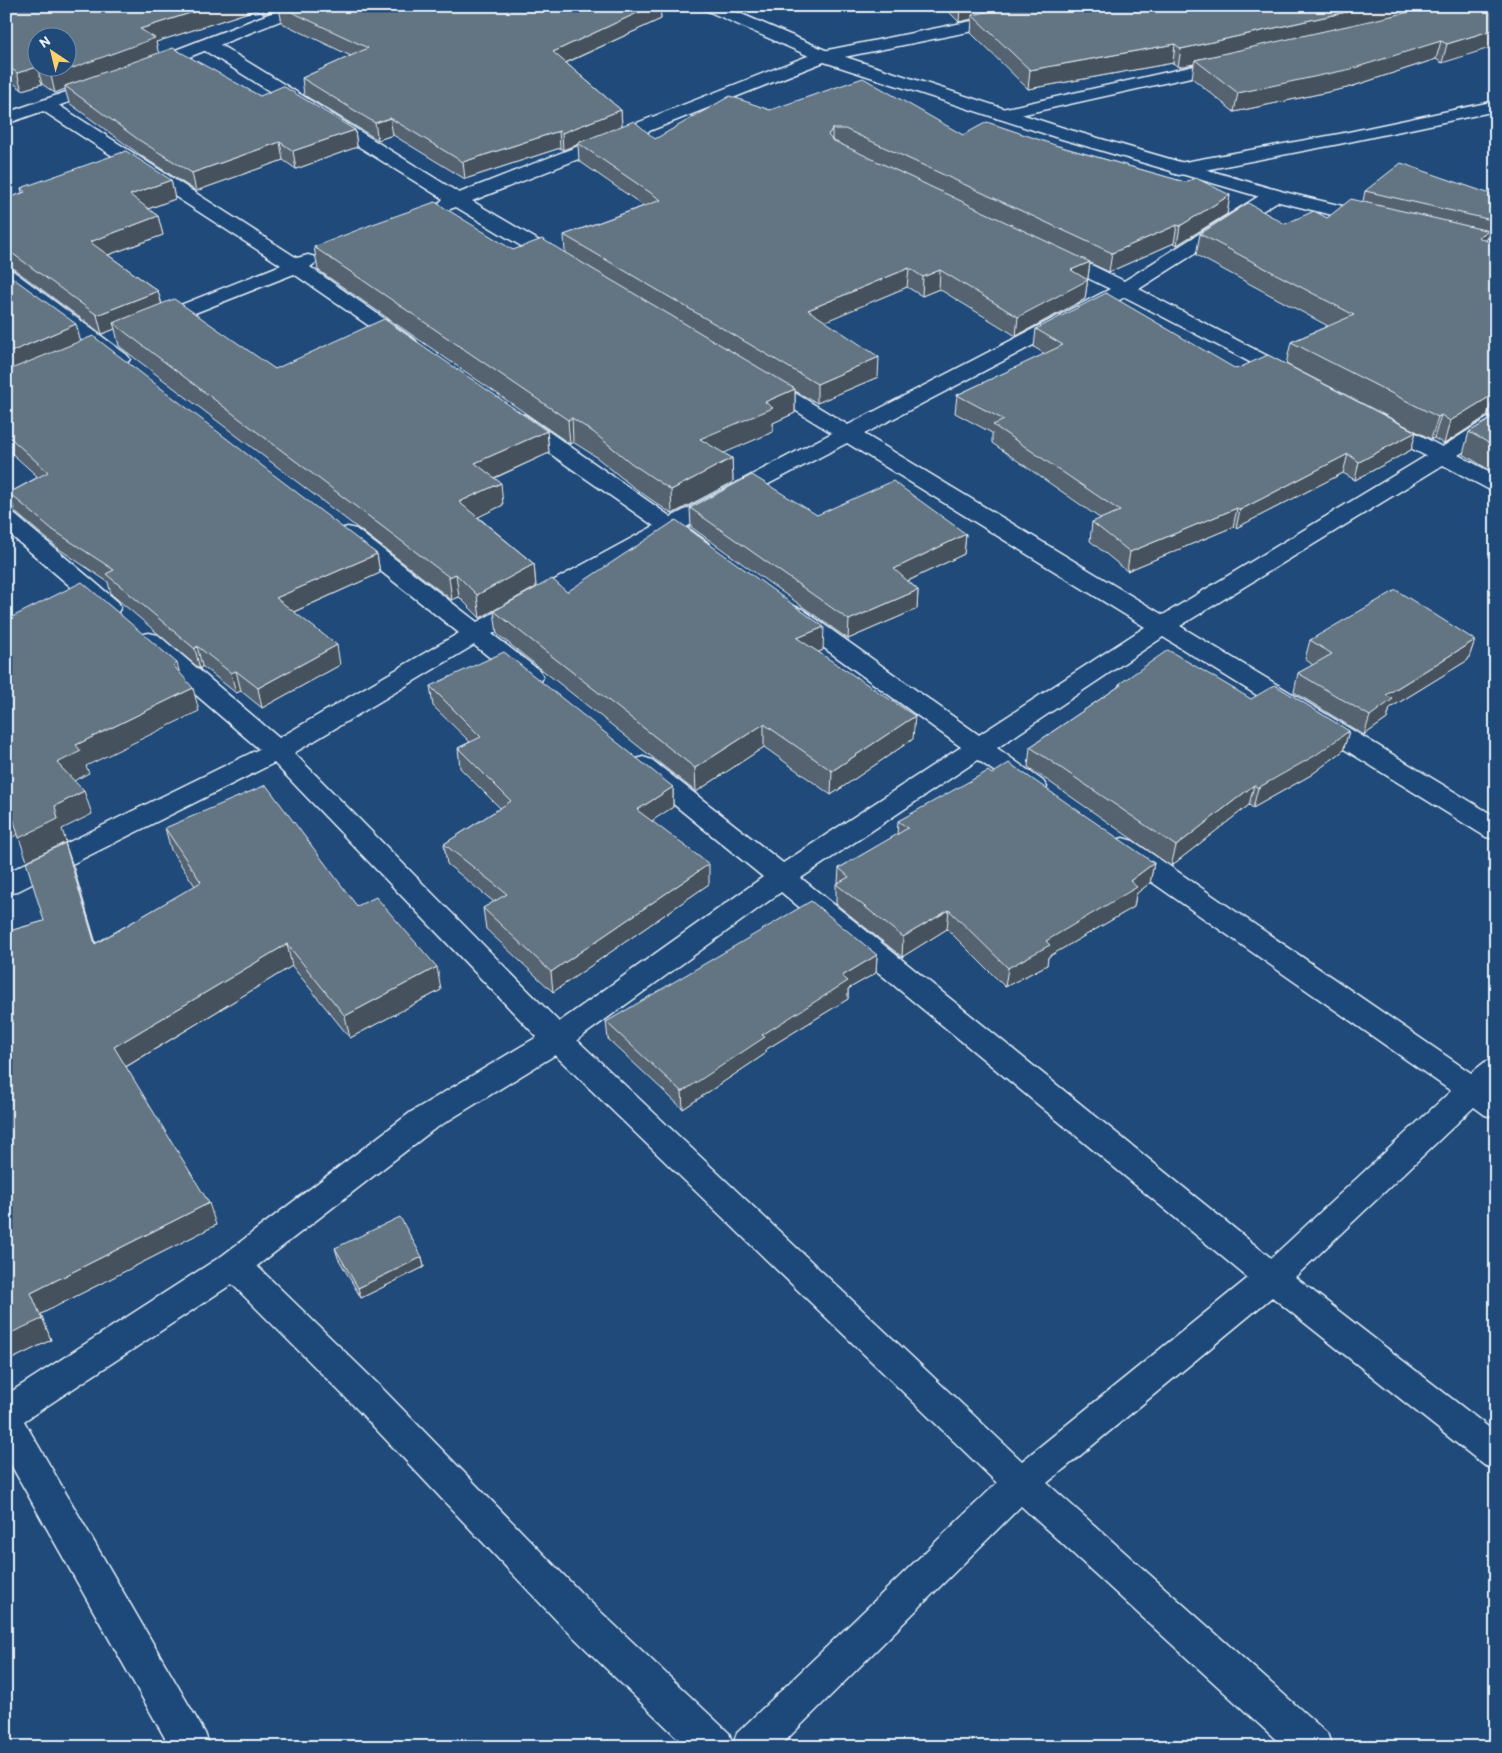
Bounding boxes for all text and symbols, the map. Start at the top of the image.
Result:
north arrow [28,28,78,78]
text: N [36,32,54,51]

